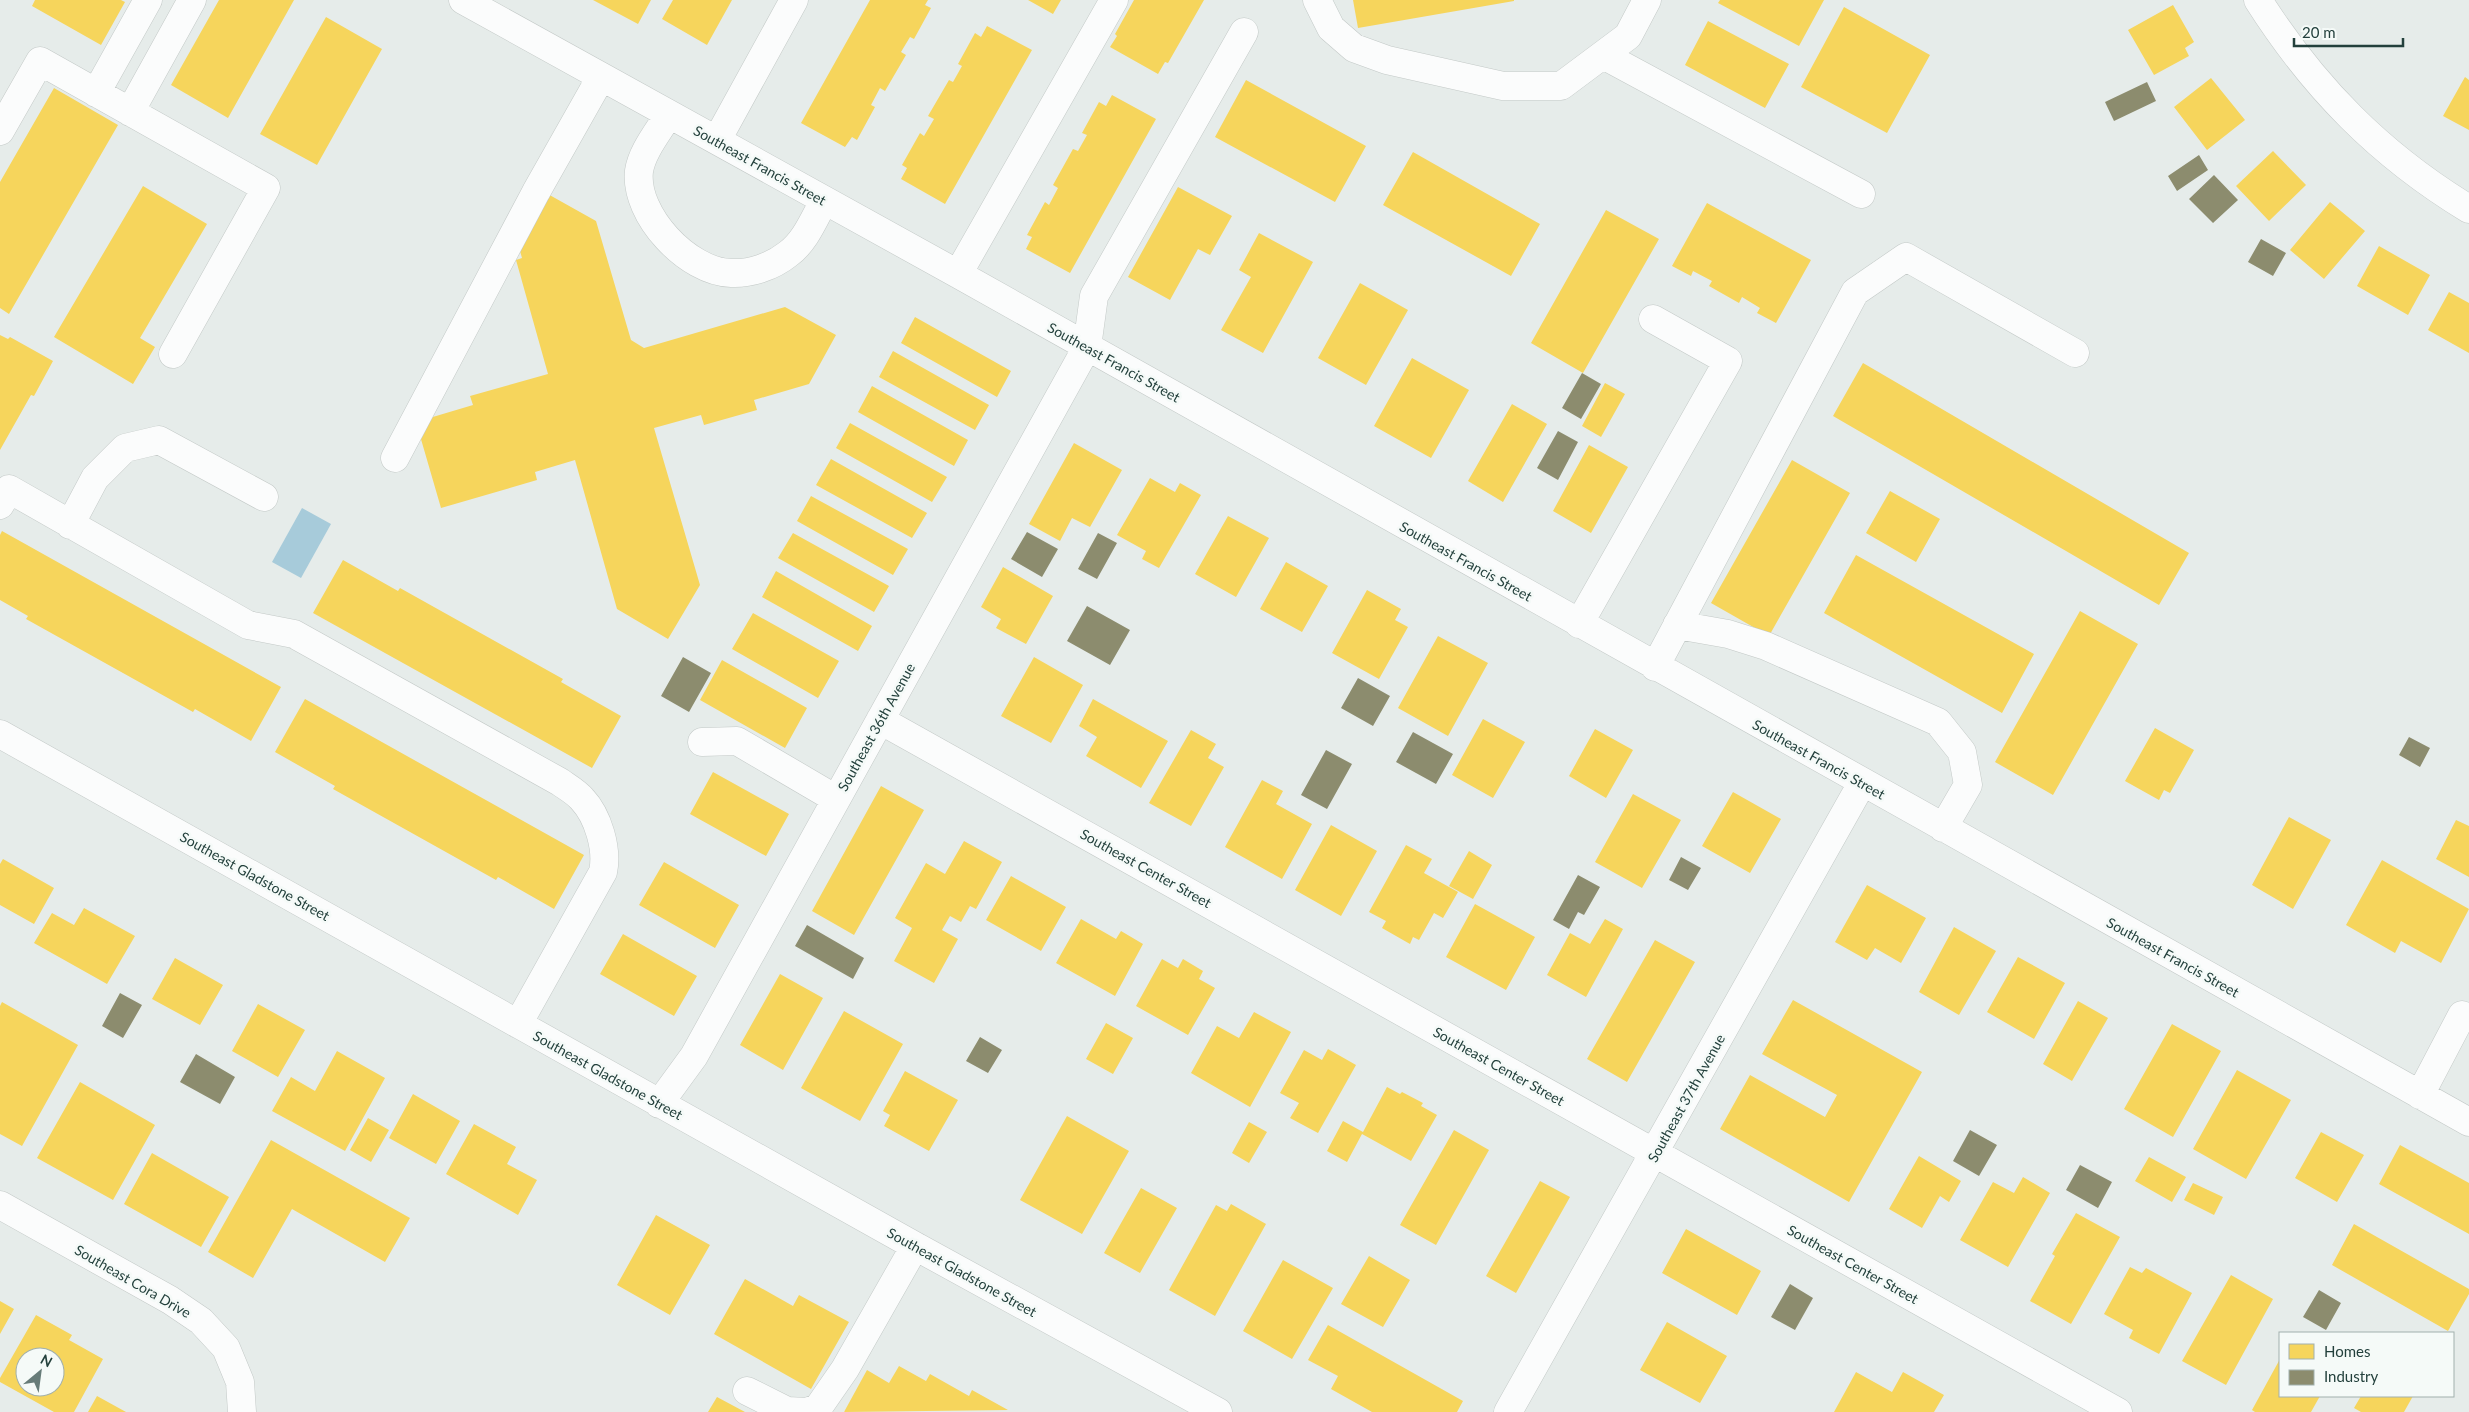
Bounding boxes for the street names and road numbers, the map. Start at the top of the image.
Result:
street label: Southeast Francis Street [691,122,829,208]
street label: Southeast Francis Street [1045,319,1183,405]
street label: Southeast Francis Street [1397,518,1535,604]
street label: Southeast 36th Avenue [834,660,918,794]
street label: Southeast Francis Street [1750,716,1888,802]
street label: Southeast Center Street [1078,825,1214,911]
street label: Southeast Gladstone Street [177,828,333,924]
street label: Southeast Francis Street [2104,914,2242,1000]
street label: Southeast Center Street [1431,1023,1567,1109]
street label: Southeast Gladstone Street [530,1027,686,1123]
street label: Southeast 37th Avenue [1644,1031,1728,1165]
street label: Southeast Center Street [1785,1221,1921,1307]
street label: Southeast Gladstone Street [884,1224,1040,1320]
street label: Southeast Cora Drive [72,1241,194,1321]

